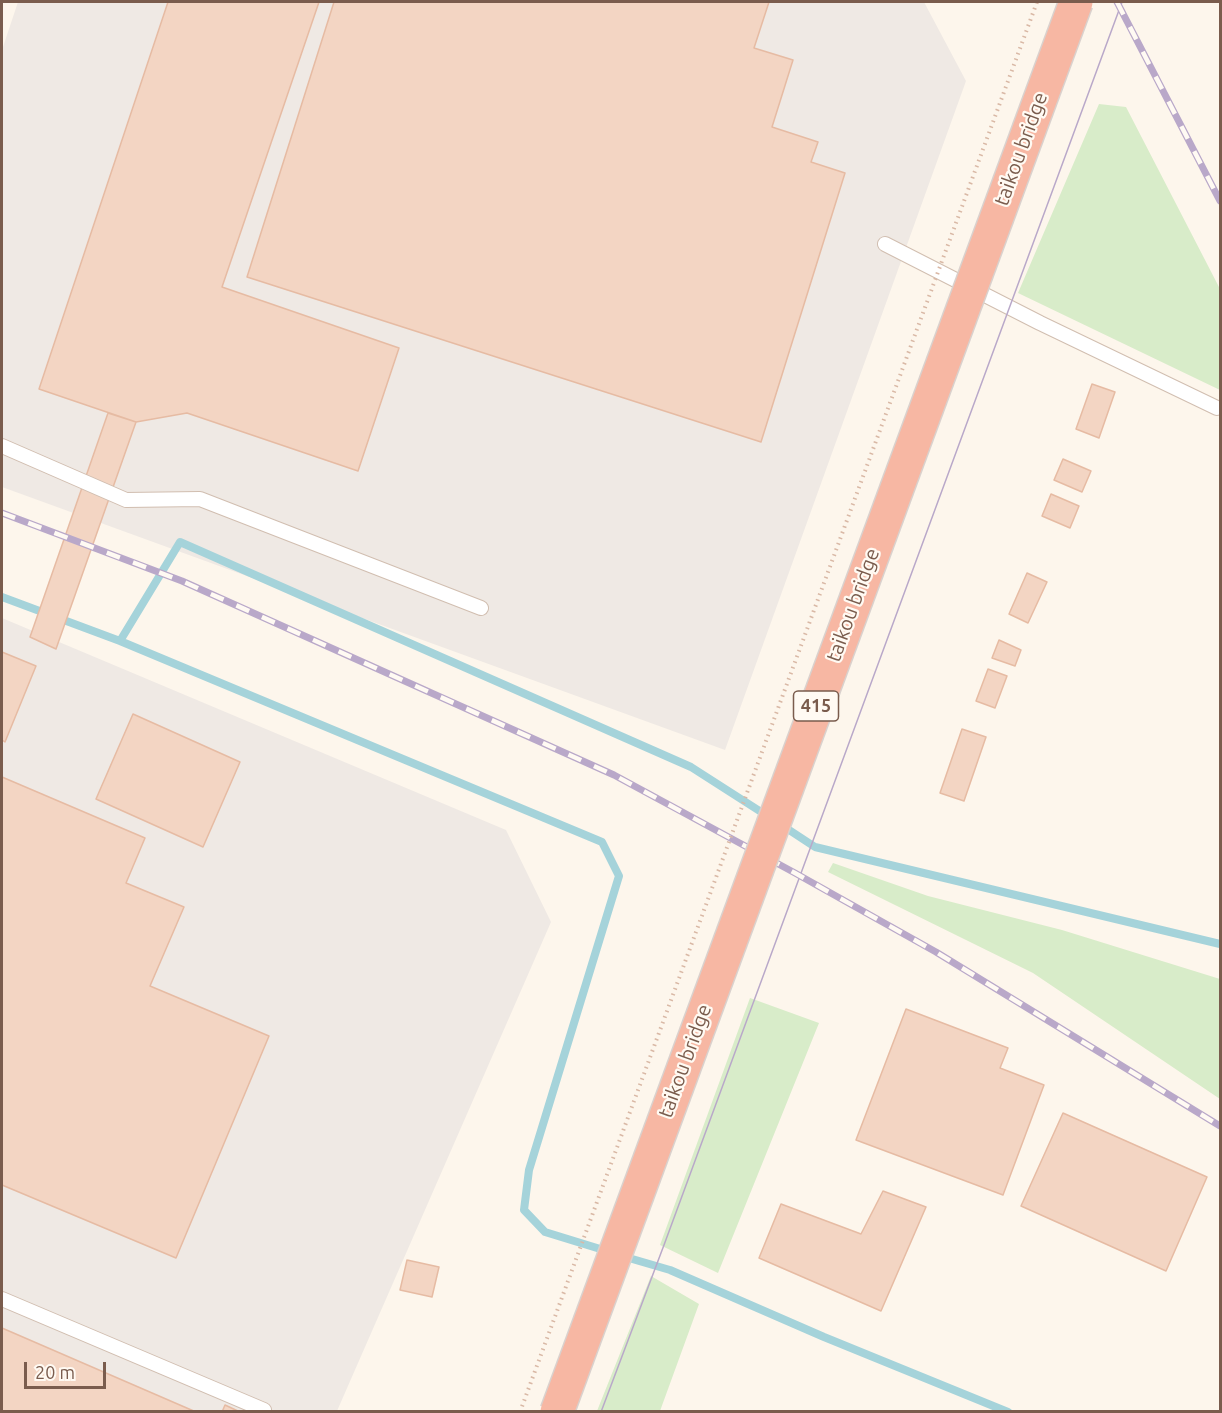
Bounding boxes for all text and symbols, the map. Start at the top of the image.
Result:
street label: taikou bridge [989,89,1053,209]
street label: taikou bridge [821,545,885,665]
road number: 415 [794,691,838,721]
street label: taikou bridge [653,1001,717,1121]
scale bar [27,1350,110,1388]
text: 20 m [35,1362,75,1382]

